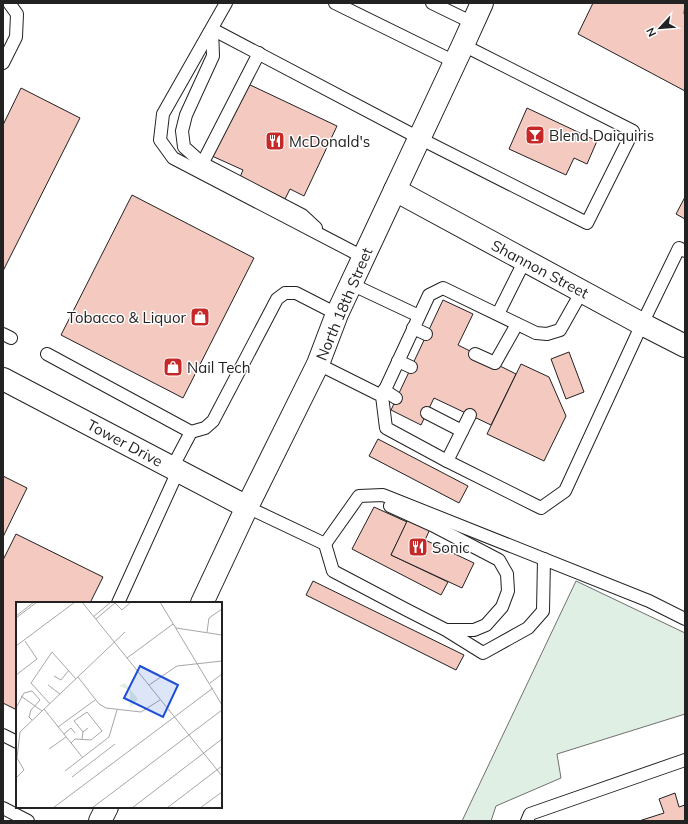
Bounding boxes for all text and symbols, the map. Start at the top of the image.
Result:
north arrow [640,8,680,48]
text: N [643,26,659,39]
bar icon: Blend Daiquiris [524,124,546,146]
place label: Blend Daiquiris [549,126,654,145]
restaurant icon: McDonald's [264,130,286,152]
place label: McDonald's [289,132,370,151]
street label: Shannon Street [488,235,592,303]
street label: North 18th Street [312,245,376,363]
shop icon: Tobacco & Liquor [189,306,211,328]
place label: Tobacco & Liquor [67,308,187,327]
shop icon: Nail Tech [162,356,184,378]
place label: Nail Tech [187,358,251,377]
street label: Tower Drive [84,415,166,471]
restaurant icon: Sonic [407,536,429,558]
place label: Sonic [432,538,470,557]
inset map [16,602,222,808]

